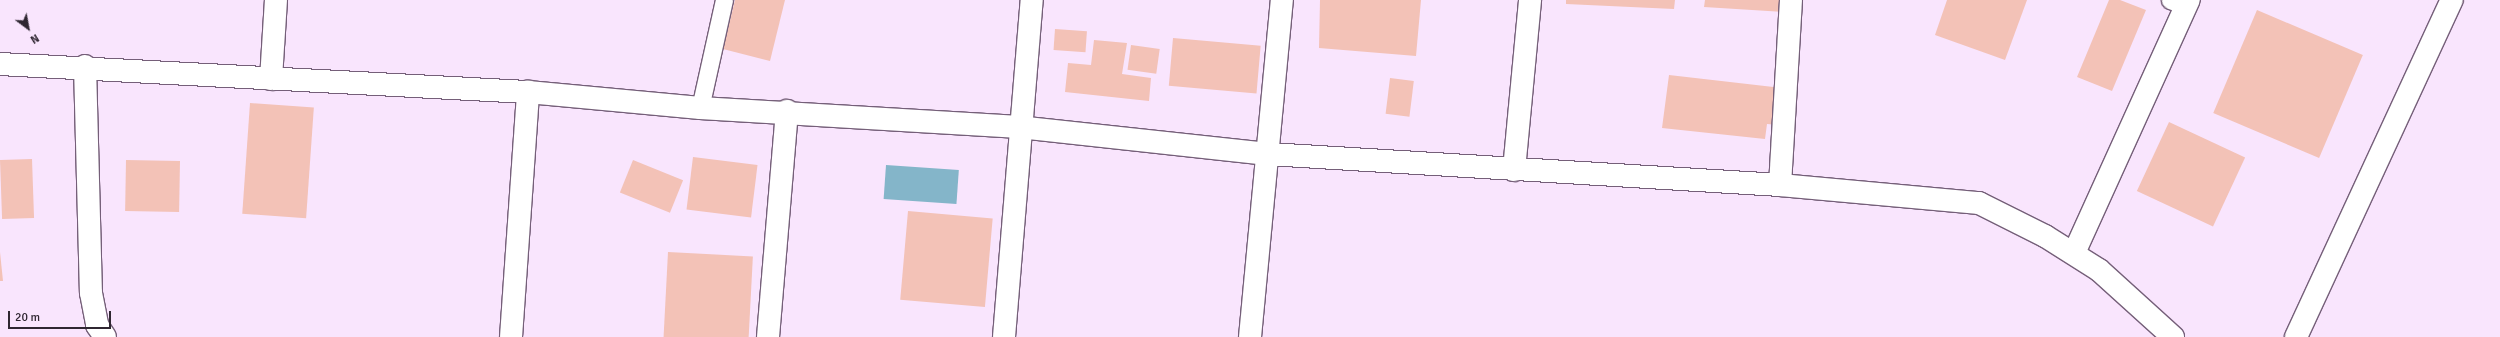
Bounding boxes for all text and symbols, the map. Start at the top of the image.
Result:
north arrow [8,8,48,48]
text: N [28,31,41,46]
scale bar [10,303,113,329]
text: 20 m [15,310,40,325]

